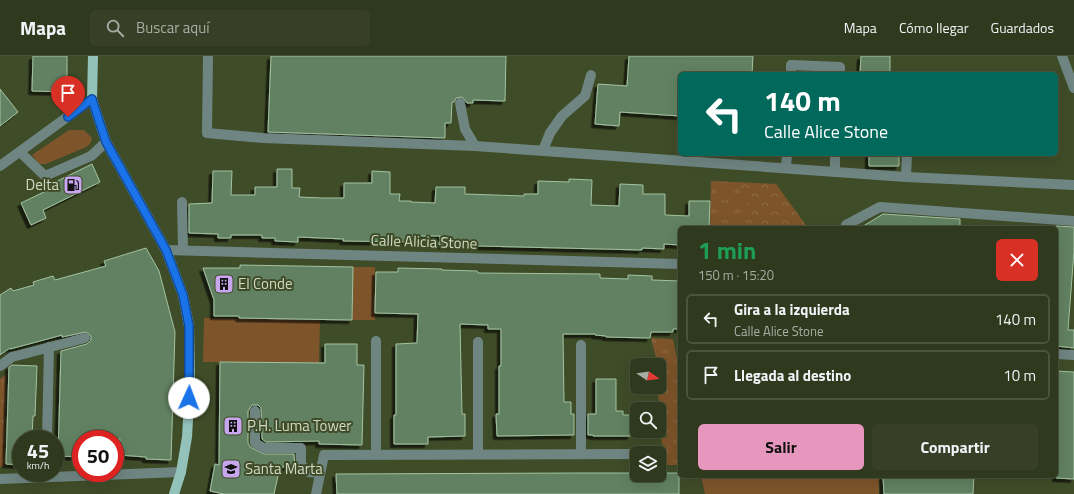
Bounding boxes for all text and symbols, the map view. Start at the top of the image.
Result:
search box [90,10,370,46]
text: Mapa [20,13,66,42]
text: Buscar aquí [136,16,209,39]
icon: search [104,17,126,39]
text: Mapa [844,17,877,38]
text: Cómo llegar [899,17,969,38]
text: Guardados [991,17,1054,38]
pin [51,76,85,117]
text: 140 m [764,79,841,122]
icon: arrive [57,82,79,104]
icon: left [698,88,750,140]
text: Calle Alice Stone [764,118,888,145]
place label: Delta [26,173,59,196]
fuel station icon: Delta [62,174,84,196]
street label: Calle Alicia Stone [370,228,478,255]
text: 1 min [698,232,756,268]
button: close [996,239,1038,281]
text: 150 m · 15:20 [698,265,774,285]
place label: El Conde [238,272,293,295]
building icon: El Conde [213,273,235,295]
text: Gira a la izquierda [734,298,850,321]
icon: left [700,308,722,330]
text: 140 m [995,308,1036,331]
text: Calle Alice Stone [734,321,824,341]
north arrow [630,358,666,394]
map controls [630,358,666,482]
icon: arrive [700,364,722,386]
text: Llegada al destino [734,364,851,387]
text: 10 m [1003,364,1036,387]
position arrow [168,377,210,419]
button: search [630,402,666,438]
place label: P.H. Luma Tower [247,414,352,437]
building icon: P.H. Luma Tower [222,415,244,437]
button: Salir [698,424,864,470]
button: Compartir [872,424,1038,470]
speed limit sign: 50 [72,430,124,482]
text: 45 [27,435,49,466]
button: layers [630,446,666,482]
place label: Santa Marta [245,457,323,480]
text: km/h [27,458,49,473]
school or university icon: Santa Marta [220,458,242,480]

